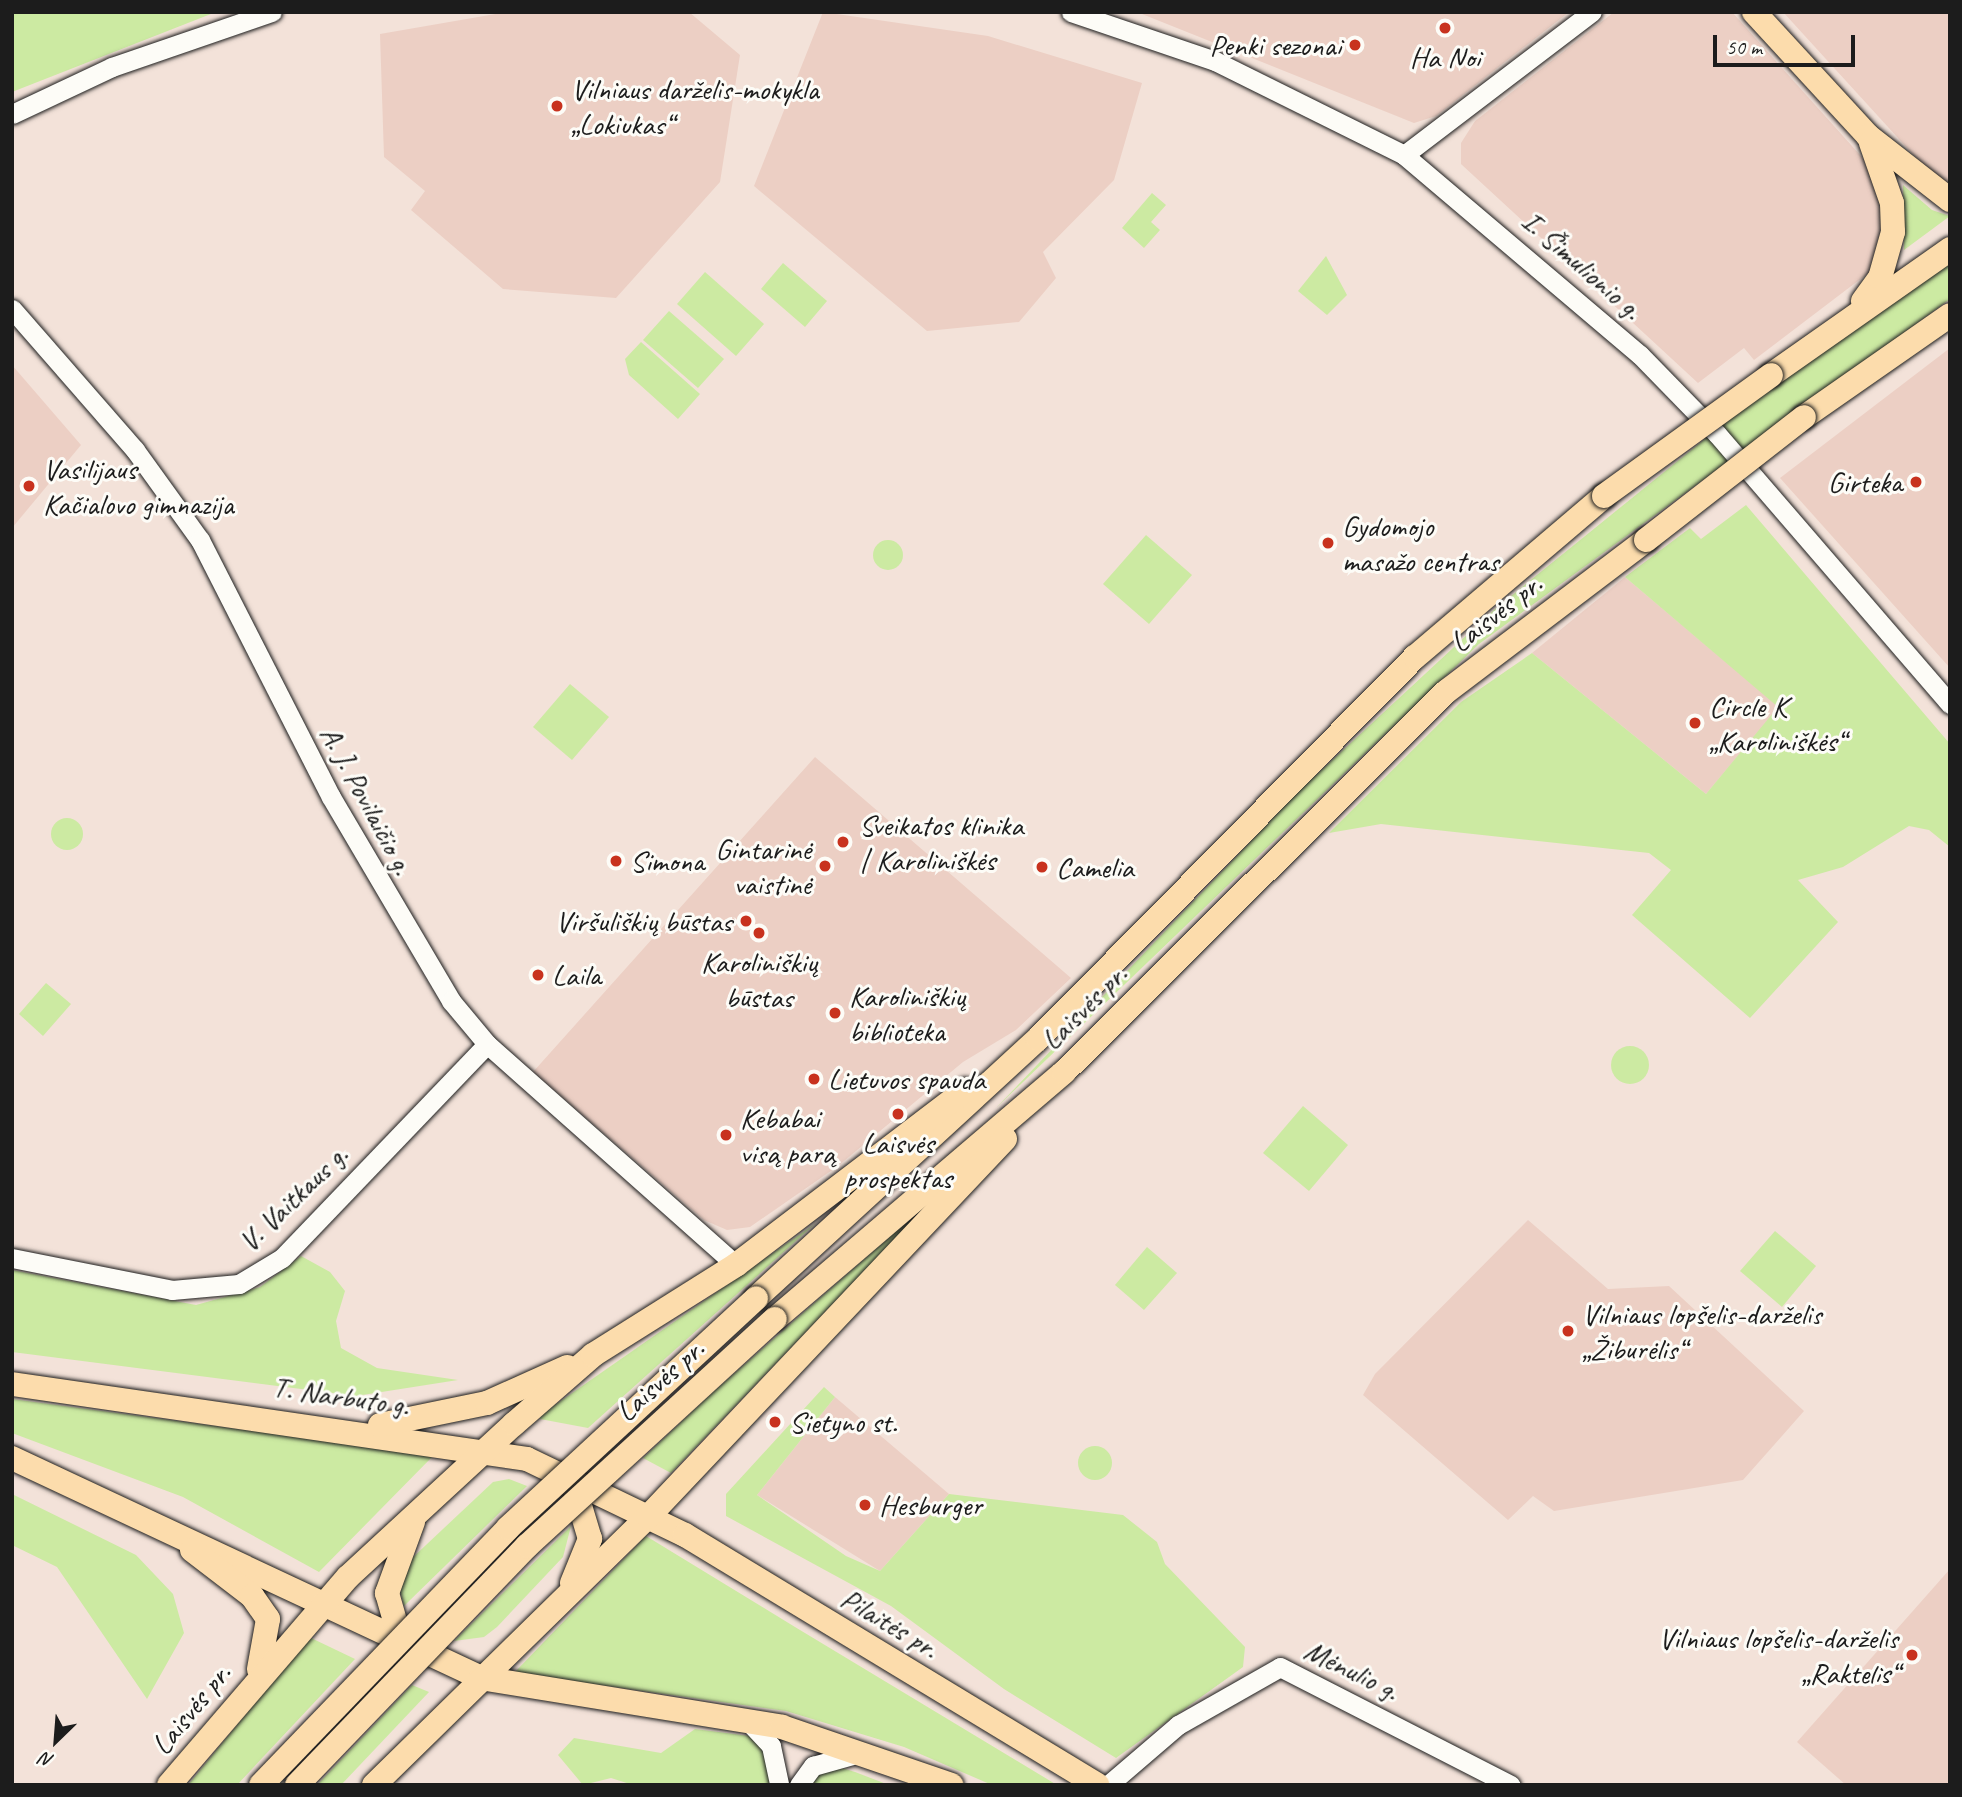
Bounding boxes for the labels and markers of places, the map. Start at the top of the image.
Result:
marker: Ha Noi [1437,20,1453,36]
place label: Penki sezonai [1209,27,1341,63]
marker: Penki sezonai [1347,37,1363,53]
place label: Ha Noi [1409,39,1481,75]
place label: Vilniaus darželis-mokykla „Lokiukas“ [571,71,819,141]
marker: Vilniaus darželis-mokykla „Lokiukas“ [549,98,565,114]
place label: Vasilijaus Kačialovo gimnazija [43,451,236,522]
place label: Girteka [1828,464,1902,500]
marker: Girteka [1908,474,1924,490]
marker: Vasilijaus Kačialovo gimnazija [21,478,37,494]
place label: Gydomojo masažo centras [1342,508,1498,578]
marker: Gydomojo masažo centras [1320,535,1336,551]
place label: Circle K „Karoliniškės“ [1709,688,1844,758]
marker: Circle K „Karoliniškės“ [1687,715,1703,731]
place label: Sveikatos klinika | Karoliniškės [859,807,1023,878]
place label: Gintarinė vaistinė [715,831,811,902]
marker: Sveikatos klinika | Karoliniškės [833,832,853,852]
place label: Simona [630,843,704,879]
place label: Camelia [1056,849,1134,885]
marker: Simona [608,853,624,869]
marker: Gintarinė vaistinė [817,858,833,874]
marker: Camelia [1034,859,1050,875]
place label: Viršuliškių būstas [555,903,732,939]
marker: Viršuliškių būstas [738,913,754,929]
marker: Karoliniškių būstas [751,925,767,941]
place label: Karoliniškių būstas [701,944,817,1014]
place label: Laila [552,957,601,993]
marker: Laila [530,967,546,983]
place label: Karoliniškių biblioteka [849,978,965,1048]
marker: Karoliniškių biblioteka [827,1005,843,1021]
place label: Lietuvos spauda [828,1061,985,1097]
marker: Lietuvos spauda [806,1071,822,1087]
place label: Kebabai visą parą [740,1100,835,1170]
marker: Laisvės prospektas [890,1106,906,1122]
place label: Laisvės prospektas [844,1125,952,1196]
marker: Kebabai visą parą [718,1127,734,1143]
place label: Vilniaus lopšelis-darželis „Žiburėlis“ [1582,1296,1821,1366]
marker: Vilniaus lopšelis-darželis „Žiburėlis“ [1560,1323,1576,1339]
place label: Sietyno st. [789,1404,897,1440]
marker: Sietyno st. [767,1414,783,1430]
place label: Hesburger [879,1487,982,1523]
marker: Hesburger [857,1497,873,1513]
place label: Vilniaus lopšelis-darželis „Raktelis“ [1659,1620,1898,1690]
marker: Vilniaus lopšelis-darželis „Raktelis“ [1904,1647,1920,1663]

